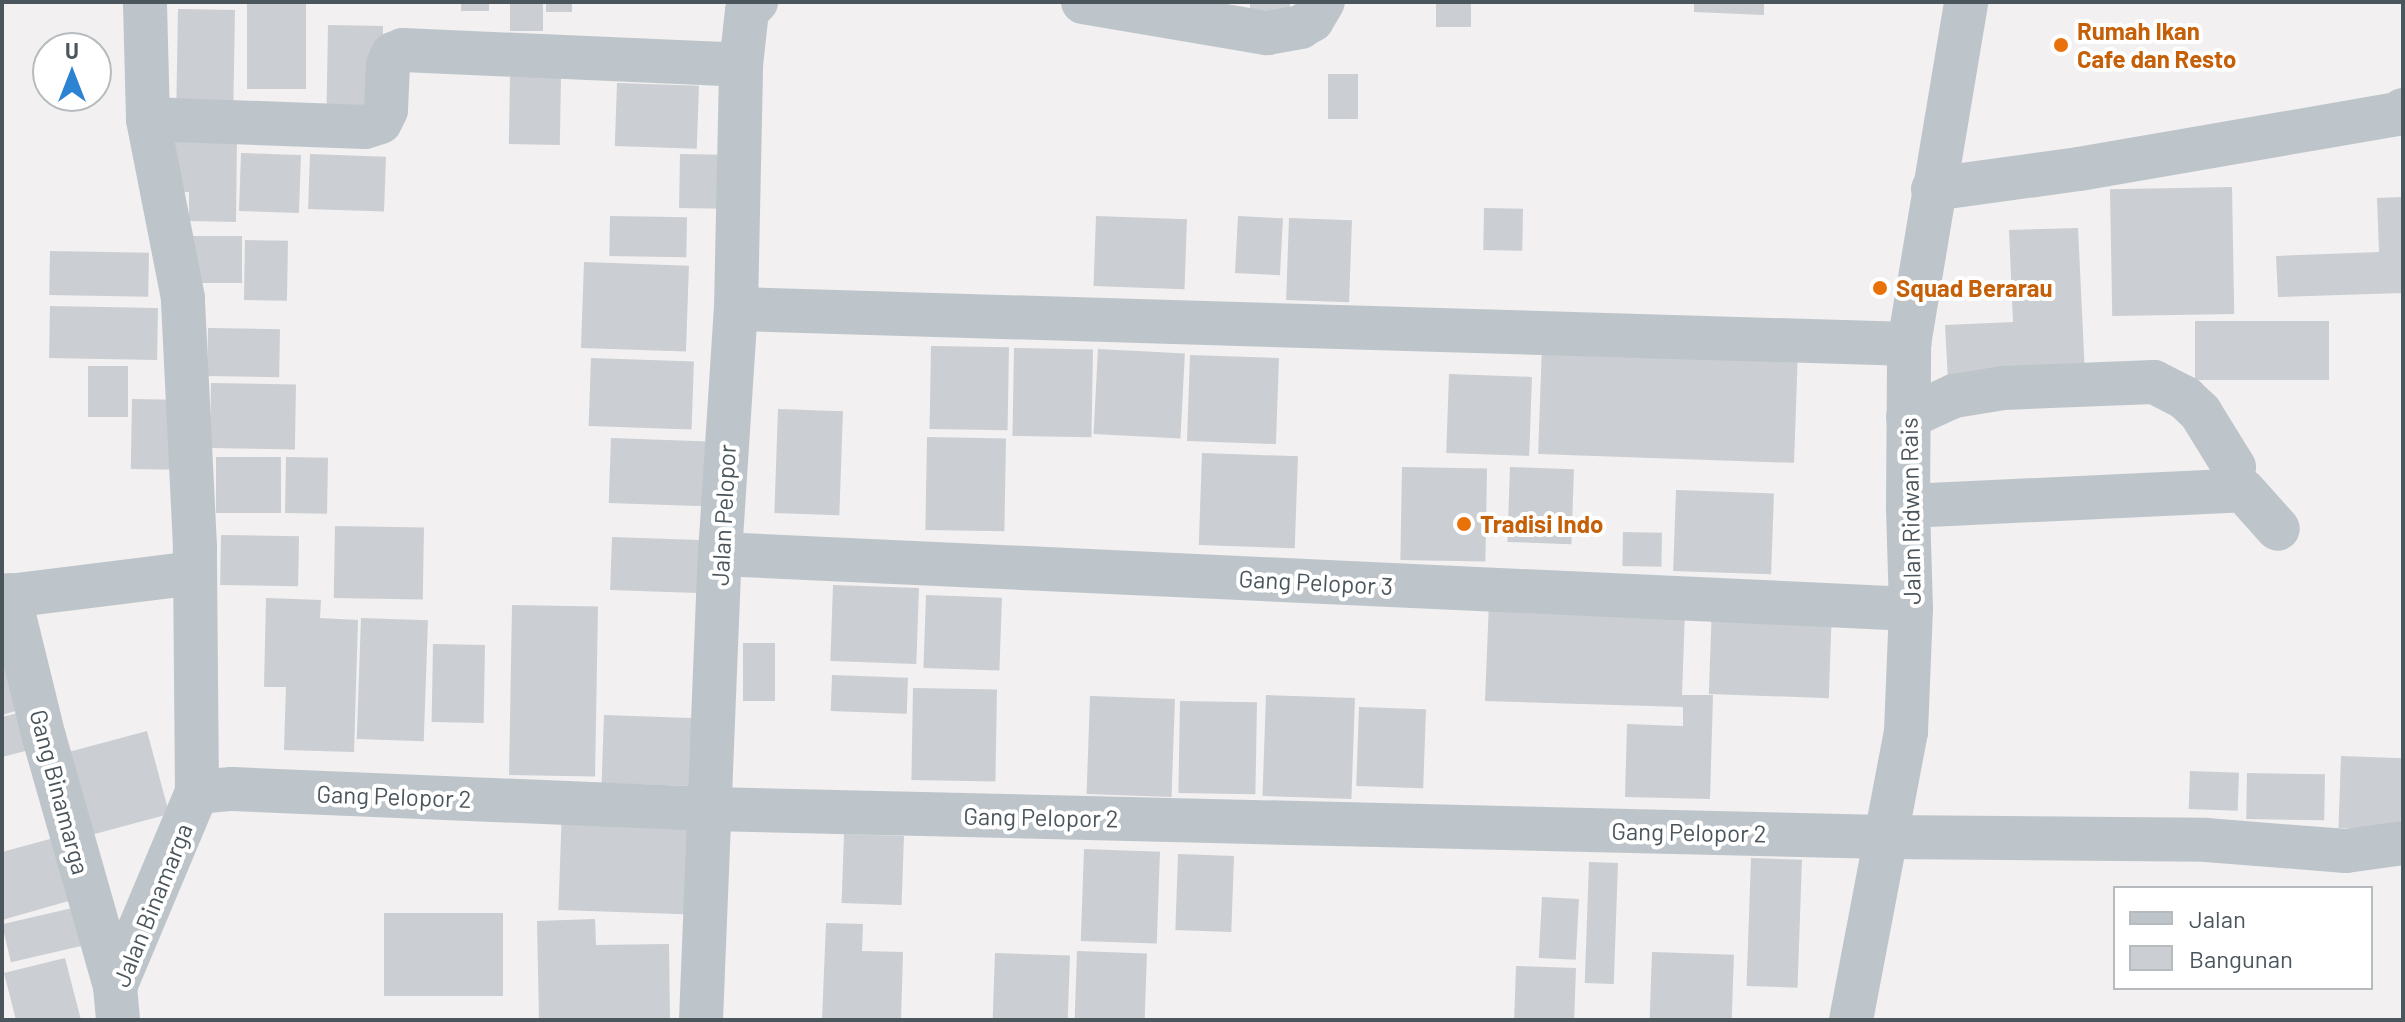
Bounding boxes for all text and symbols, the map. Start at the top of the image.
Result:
place label: Rumah Ikan Cafe dan Resto [2077,17,2236,73]
north arrow [32,32,112,112]
marker: Rumah Ikan Cafe dan Resto [2052,36,2070,54]
text: U [65,37,79,63]
place label: Squad Berarau [1896,274,2053,302]
marker: Squad Berarau [1871,279,1889,297]
street label: Jalan Ridwan Rais [1894,417,1926,605]
street label: Jalan Pelopor [705,443,741,587]
place label: Tradisi Indo [1480,510,1603,538]
marker: Tradisi Indo [1455,515,1473,533]
street label: Gang Pelopor 3 [1238,564,1394,600]
street label: Gang Binamarga [24,706,96,878]
street label: Gang Pelopor 2 [316,779,472,813]
street label: Gang Pelopor 2 [963,801,1119,833]
street label: Gang Pelopor 2 [1611,816,1767,848]
street label: Jalan Binamarga [106,819,198,991]
legend [2113,886,2373,990]
text: Jalan [2189,904,2246,933]
text: Bangunan [2189,944,2293,973]

